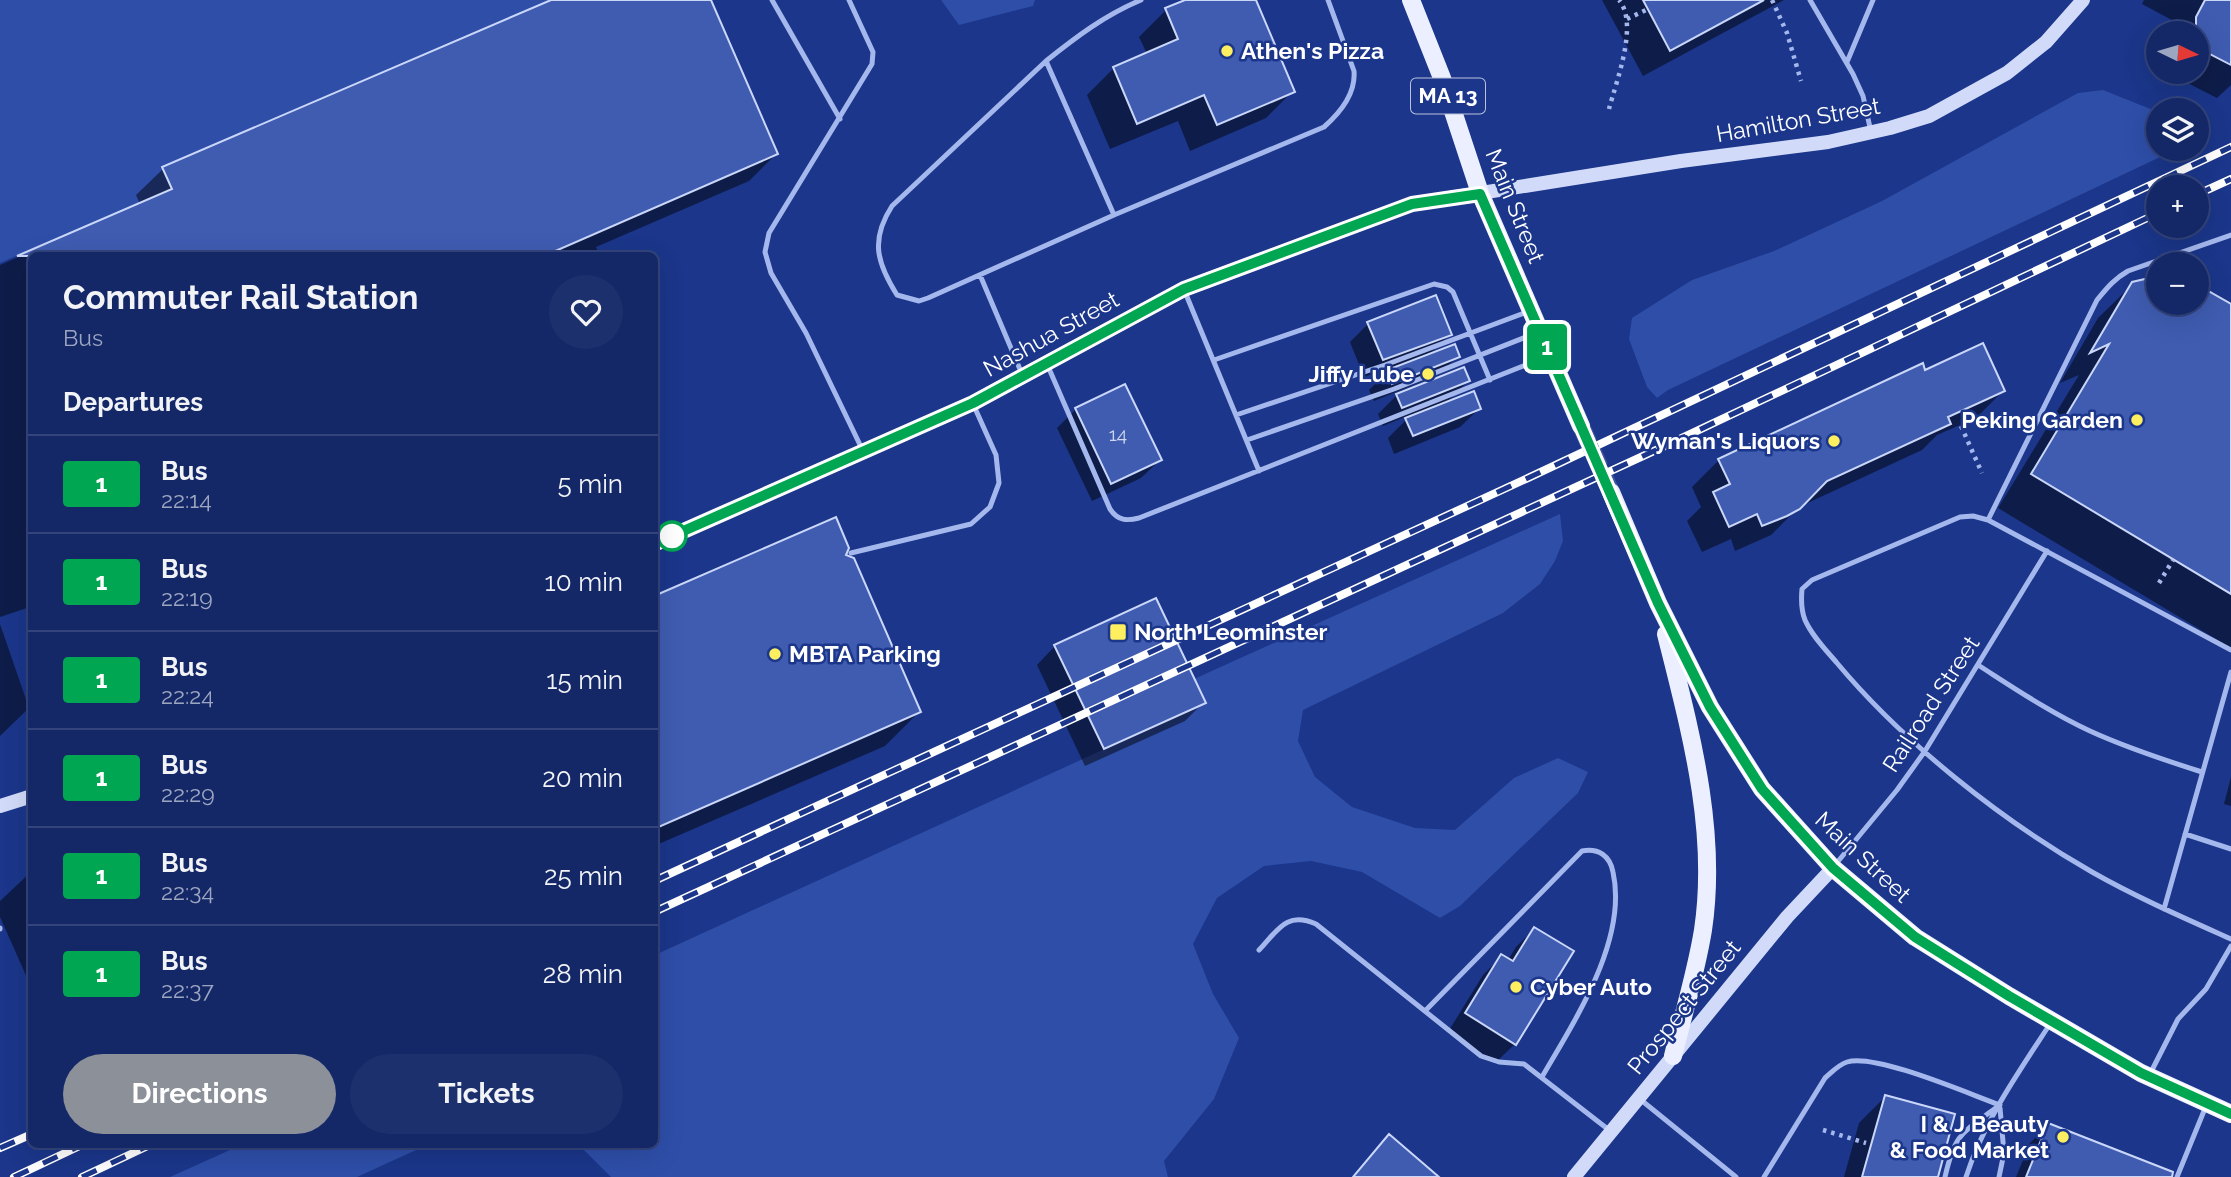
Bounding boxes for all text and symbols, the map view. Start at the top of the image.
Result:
north arrow [2146,21,2208,84]
map controls [2146,21,2209,315]
place label: Athen's Pizza [1241,37,1384,64]
marker: Athen's Pizza [1219,43,1235,59]
road number: MA 13 [1411,78,1485,114]
street label: Hamilton Street [1714,92,1882,147]
button: layers [2146,98,2209,161]
street label: Main Street [1480,145,1551,267]
button: + [2146,175,2209,238]
button: − [2146,252,2209,315]
button: heart [549,275,623,349]
text: Commuter Rail Station [63,278,418,317]
street label: Nashua Street [978,285,1123,382]
text: Bus [63,324,103,351]
line badge: 1 [1524,324,1570,370]
text: 1 [1541,332,1553,361]
place label: Jiffy Lube [1308,360,1414,387]
marker: Jiffy Lube [1420,366,1436,382]
text: Departures [63,387,203,417]
place label: Peking Garden [1961,406,2123,433]
marker: Peking Garden [2129,412,2145,428]
house number: 14 [1109,423,1127,445]
place label: Wyman's Liquors [1631,427,1820,454]
marker: Wyman's Liquors [1826,433,1842,449]
text: Bus [161,456,208,486]
text: 1 [96,469,107,498]
text: 5 min [557,469,623,499]
text: 22:14 [161,486,212,513]
unlabelled marker [657,521,687,551]
text: Bus [161,554,208,584]
text: 1 [96,567,107,596]
text: 10 min [545,567,623,597]
text: 22:19 [161,584,213,611]
place label: North Leominster [1134,618,1327,645]
marker: North Leominster [1108,622,1128,642]
street label: Railroad Street [1877,631,1985,777]
place label: MBTA Parking [789,640,941,667]
marker: MBTA Parking [767,646,783,662]
text: Bus [161,652,208,682]
text: 1 [96,665,107,694]
text: 15 min [546,665,623,695]
text: 22:24 [161,682,214,709]
text: Bus [161,750,208,780]
text: 1 [96,763,107,792]
text: 20 min [542,763,623,793]
text: 22:29 [161,780,215,807]
street label: Main Street [1810,806,1917,908]
text: Bus [161,848,208,878]
text: 1 [96,861,107,890]
text: 25 min [544,861,623,891]
text: 22:34 [161,878,214,905]
street label: Prospect Street [1621,934,1746,1079]
text: Bus [161,946,208,976]
text: 1 [96,959,107,988]
text: 28 min [543,959,623,989]
place label: Cyber Auto [1530,973,1652,1000]
text: 22:37 [161,976,214,1003]
marker: Cyber Auto [1508,979,1524,995]
button: Directions [63,1054,336,1134]
button: Tickets [350,1054,623,1134]
place label: I & J Beauty & Food Market [1890,1110,2049,1163]
marker: I & J Beauty & Food Market [2055,1129,2071,1145]

